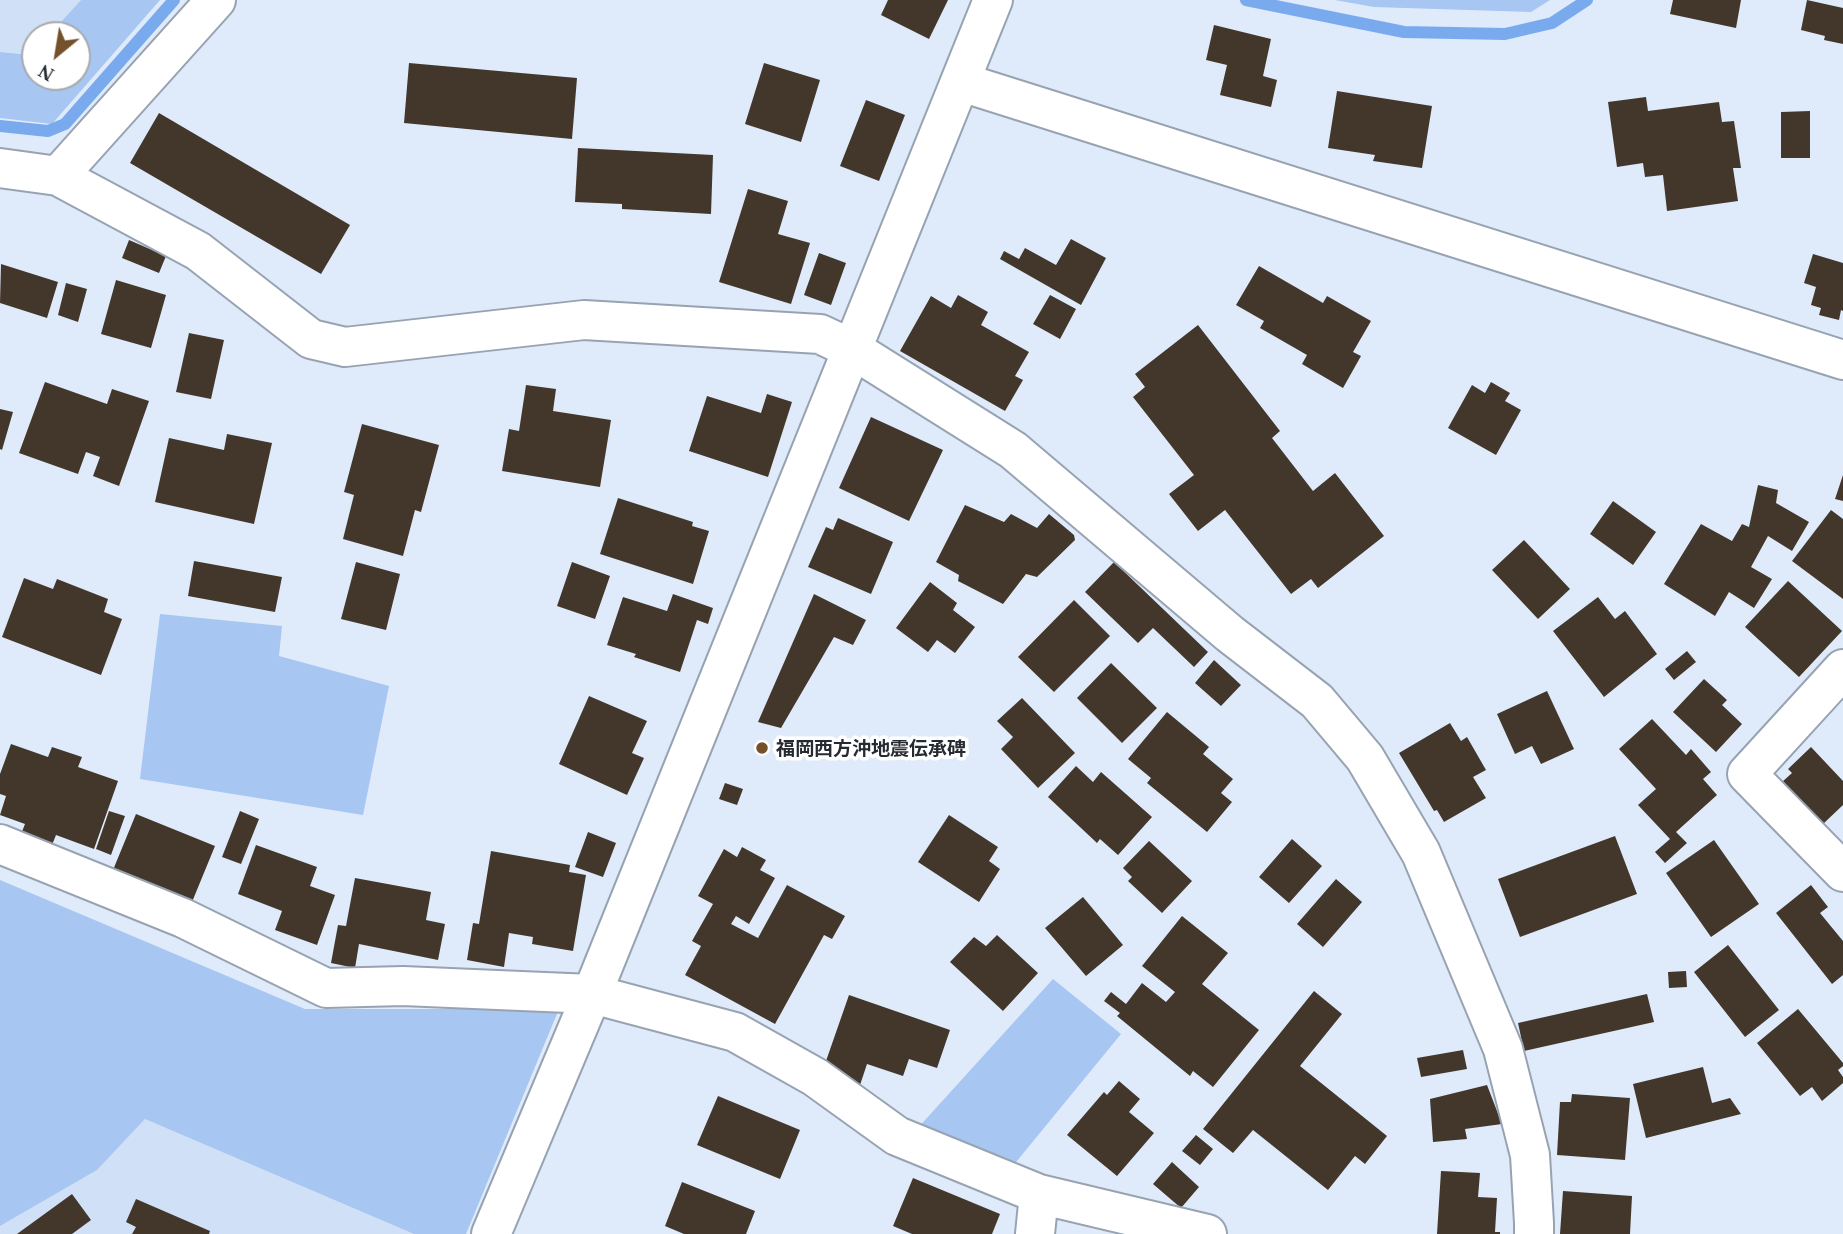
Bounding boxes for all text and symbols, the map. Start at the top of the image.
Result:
north arrow [21,21,91,91]
text: N [35,60,57,85]
place label: 福岡西方沖地震伝承碑 [776,737,966,759]
marker: 福岡西方沖地震伝承碑 [754,740,770,756]

